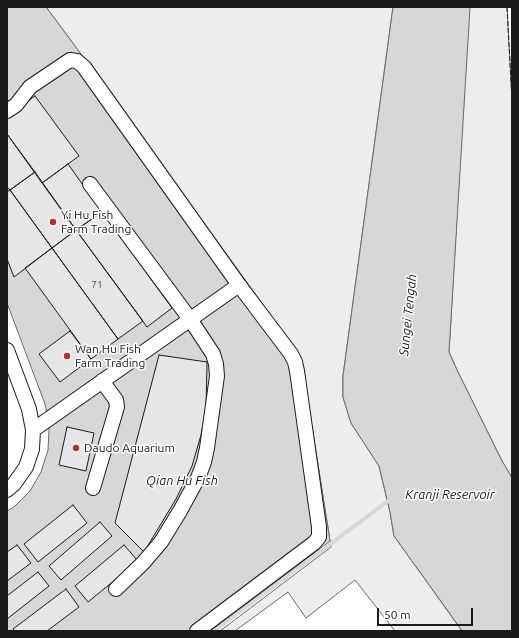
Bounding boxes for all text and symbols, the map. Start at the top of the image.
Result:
place label: Yi Hu Fish Farm Trading [61,208,131,236]
marker: Yi Hu Fish Farm Trading [48,217,58,227]
water label: Sungei Tengah [396,273,420,357]
house number: 71 [91,279,103,291]
place label: Wan Hu Fish Farm Trading [75,342,145,370]
marker: Wan Hu Fish Farm Trading [62,351,72,361]
place label: Daudo Aquarium [84,441,175,455]
marker: Daudo Aquarium [71,443,81,453]
water label: Qian Hu Fish [146,473,218,489]
water label: Kranji Reservoir [405,487,495,503]
scale bar [379,600,475,626]
text: 50 m [384,608,411,621]

